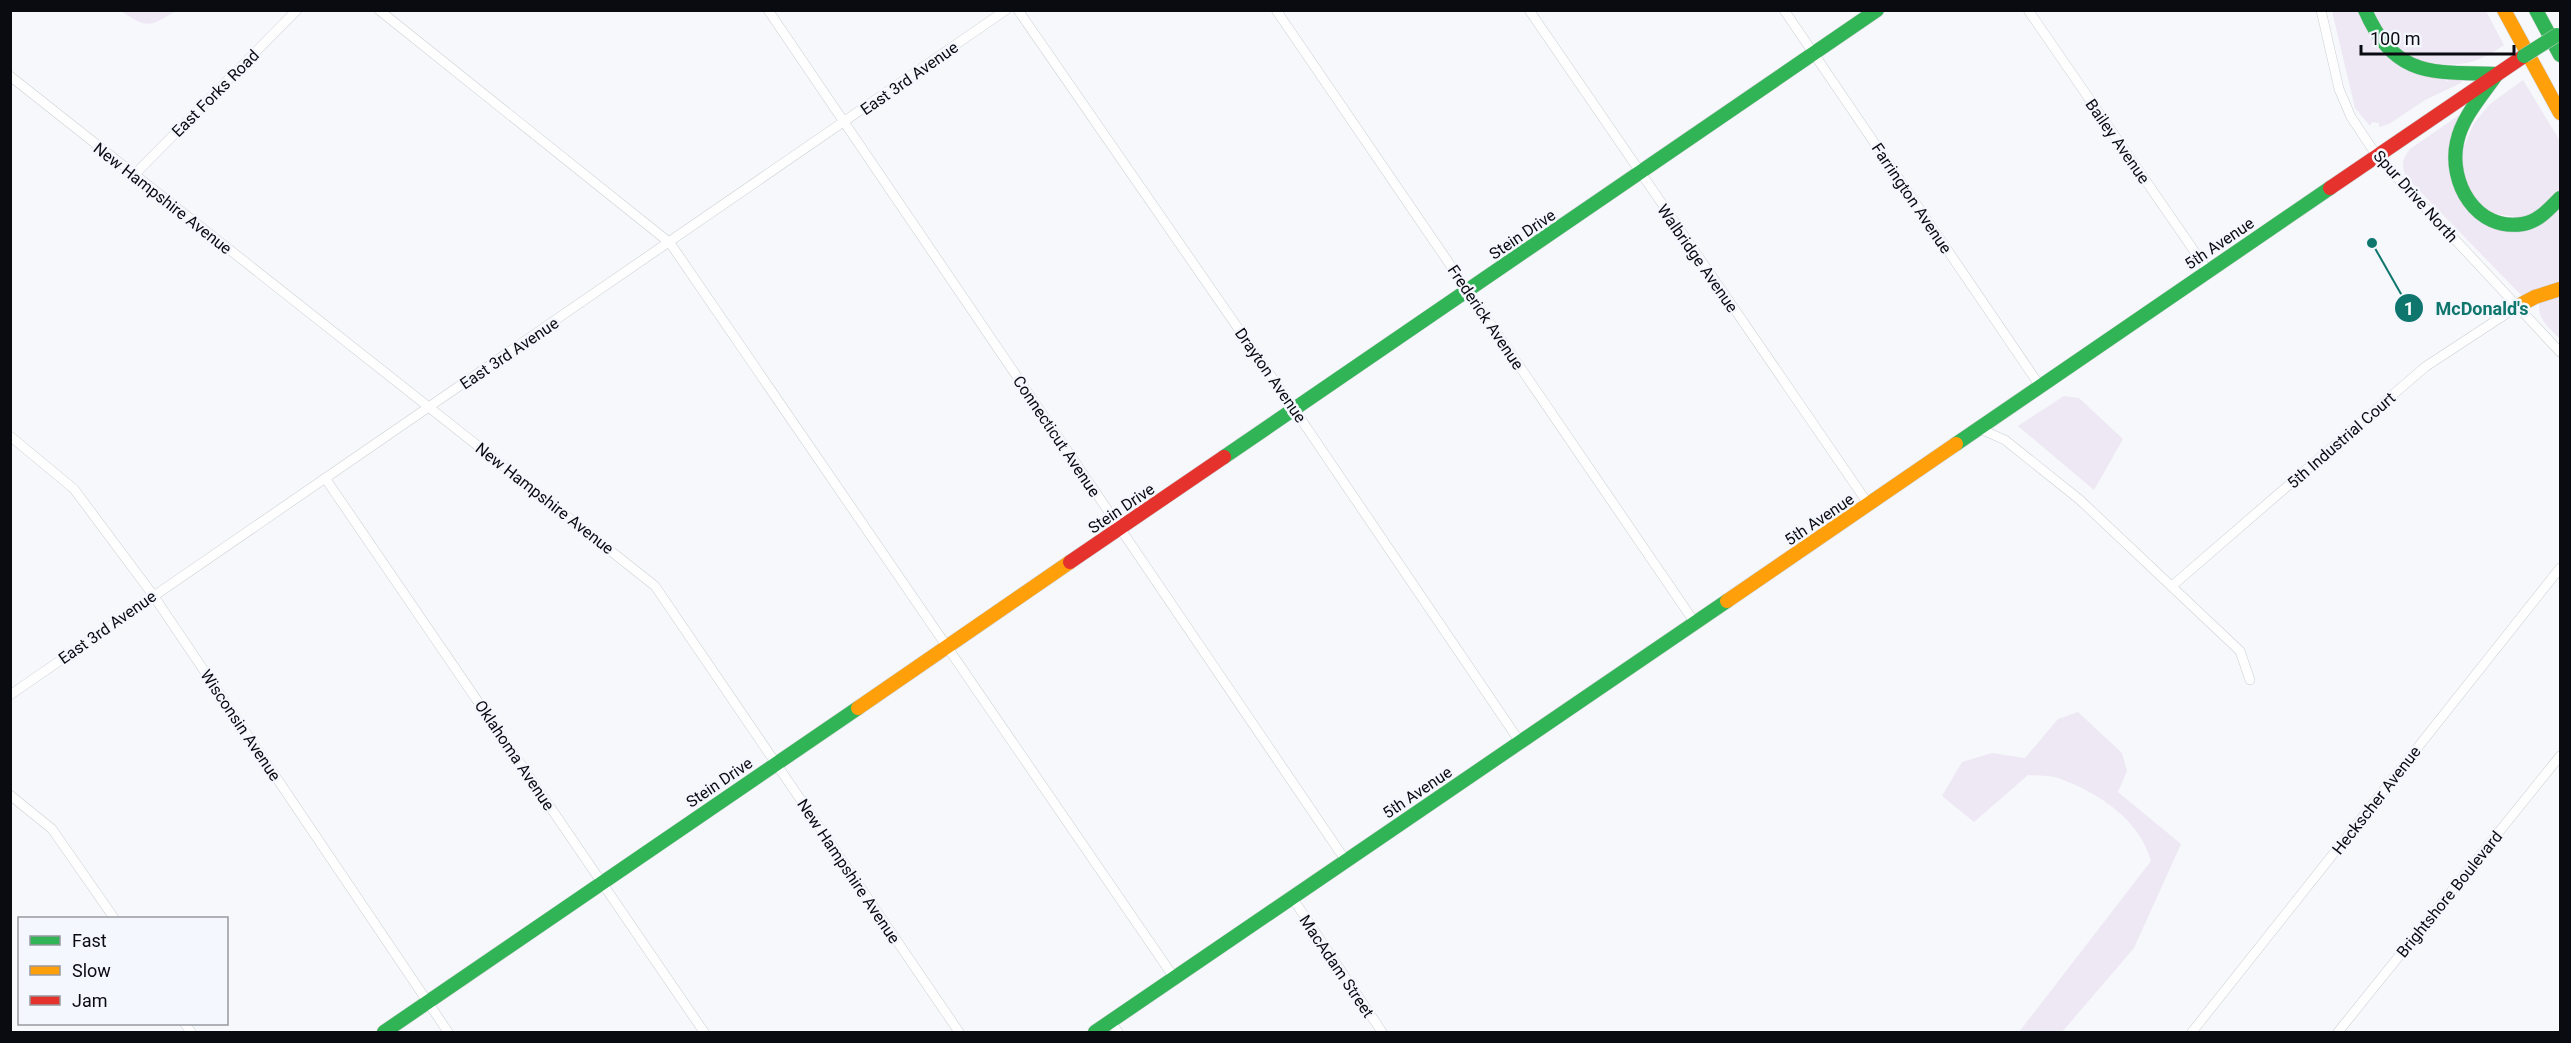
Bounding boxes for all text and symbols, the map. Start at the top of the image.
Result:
scale bar [2361,18,2514,56]
text: 100 m [2370,28,2421,49]
street label: East 3rd Avenue [857,38,962,119]
street label: East Forks Road [168,46,263,141]
street label: Bailey Avenue [2082,95,2154,187]
street label: New Hampshire Avenue [90,139,236,258]
street label: Farrington Avenue [1868,139,1956,257]
street label: Spur Drive North [2369,146,2462,246]
street label: Walbridge Avenue [1653,201,1742,316]
street label: Stein Drive [1486,205,1559,264]
street label: 5th Avenue [2181,213,2257,273]
street label: Frederick Avenue [1444,261,1528,373]
callout: McDonald's [2394,290,2541,326]
text: 1 [2404,298,2414,319]
text: McDonald's [2436,298,2529,319]
street label: East 3rd Avenue [456,313,562,393]
street label: Drayton Avenue [1231,324,1310,426]
street label: Connecticut Avenue [1009,372,1104,500]
street label: 5th Industrial Court [2283,388,2399,492]
street label: New Hampshire Avenue [472,439,618,558]
street label: Stein Drive [1085,479,1158,538]
street label: 5th Avenue [1781,489,1857,549]
street label: East 3rd Avenue [55,587,160,668]
street label: Wisconsin Avenue [196,666,285,784]
street label: Oklahoma Avenue [471,697,558,814]
street label: Heckscher Avenue [2328,742,2425,858]
street label: Stein Drive [683,753,756,812]
street label: 5th Avenue [1379,762,1455,822]
street label: New Hampshire Avenue [793,795,904,947]
street label: Brightshore Boulevard [2393,827,2506,961]
street label: MacAdam Street [1295,911,1378,1021]
legend [18,917,228,1025]
text: Fast [72,930,107,951]
text: Slow [72,960,111,981]
text: Jam [72,990,108,1011]

